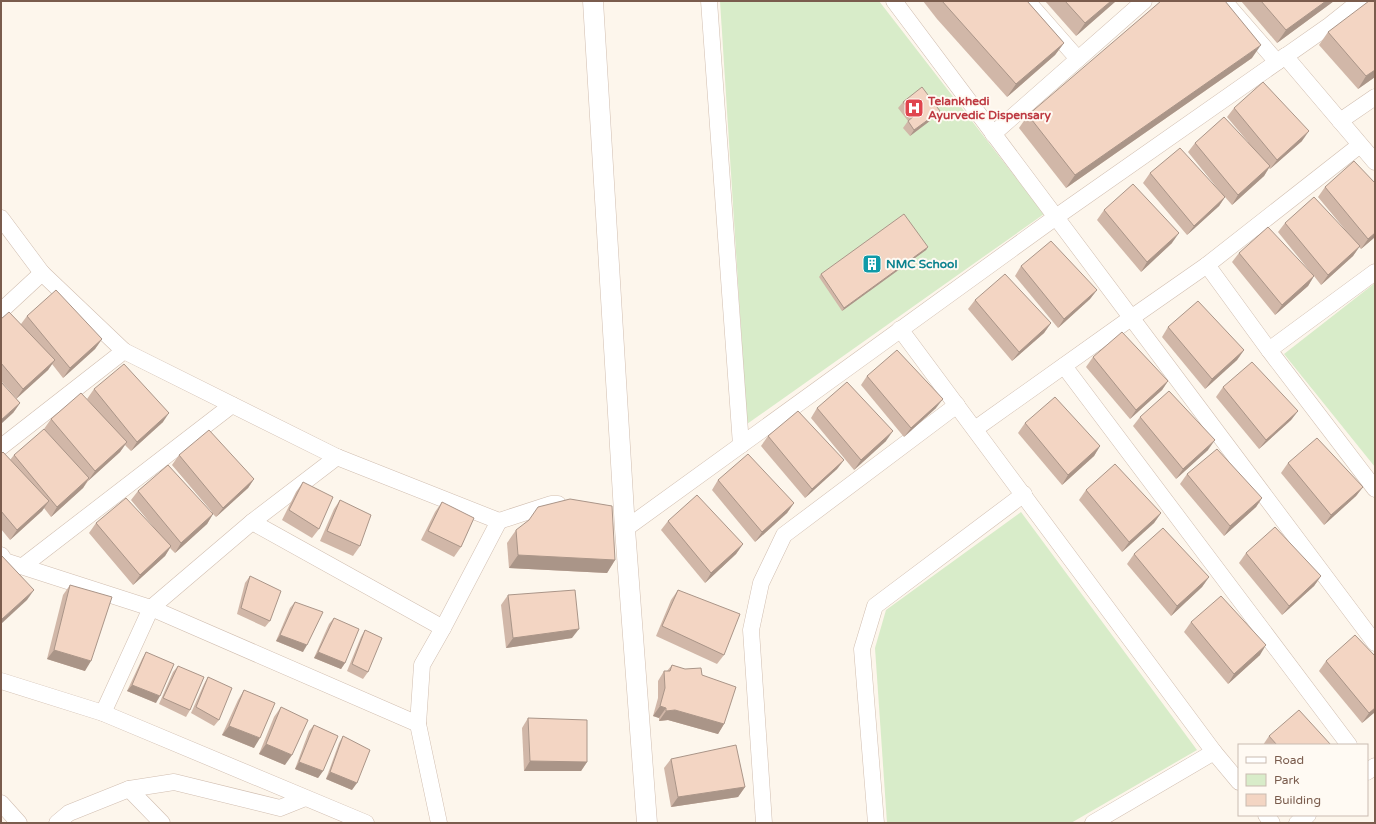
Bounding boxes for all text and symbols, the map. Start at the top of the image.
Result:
place label: Telankhedi Ayurvedic Dispensary [927,94,1051,123]
hospital icon: Telankhedi Ayurvedic Dispensary [903,97,925,119]
building icon: NMC School [861,253,883,275]
place label: NMC School [886,257,957,271]
legend [1238,744,1368,816]
text: Road [1274,753,1304,767]
text: Park [1274,773,1300,787]
text: Building [1274,793,1321,807]

